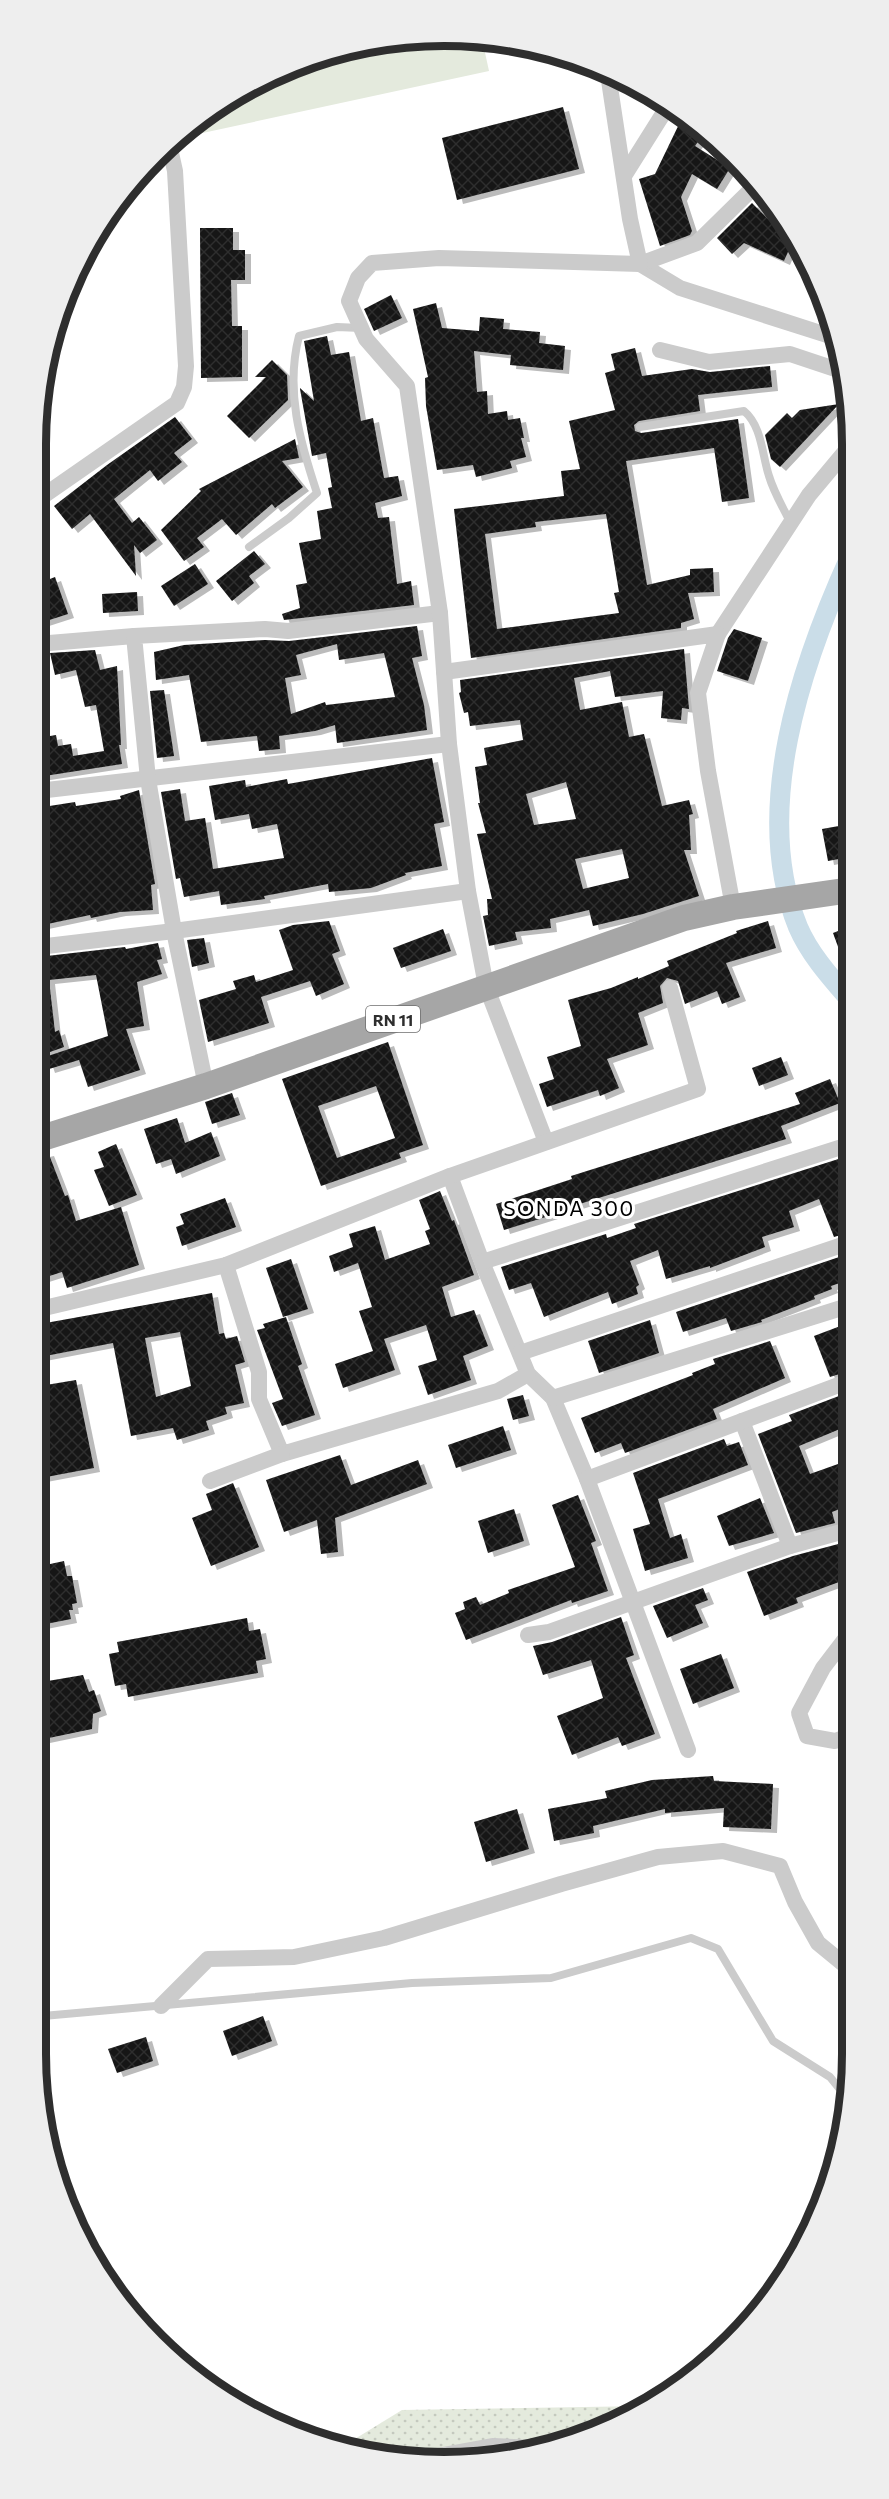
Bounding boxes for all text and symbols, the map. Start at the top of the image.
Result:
road number: RN 11 [366,1006,420,1032]
district label: SONDA 300 [503,1195,635,1220]

